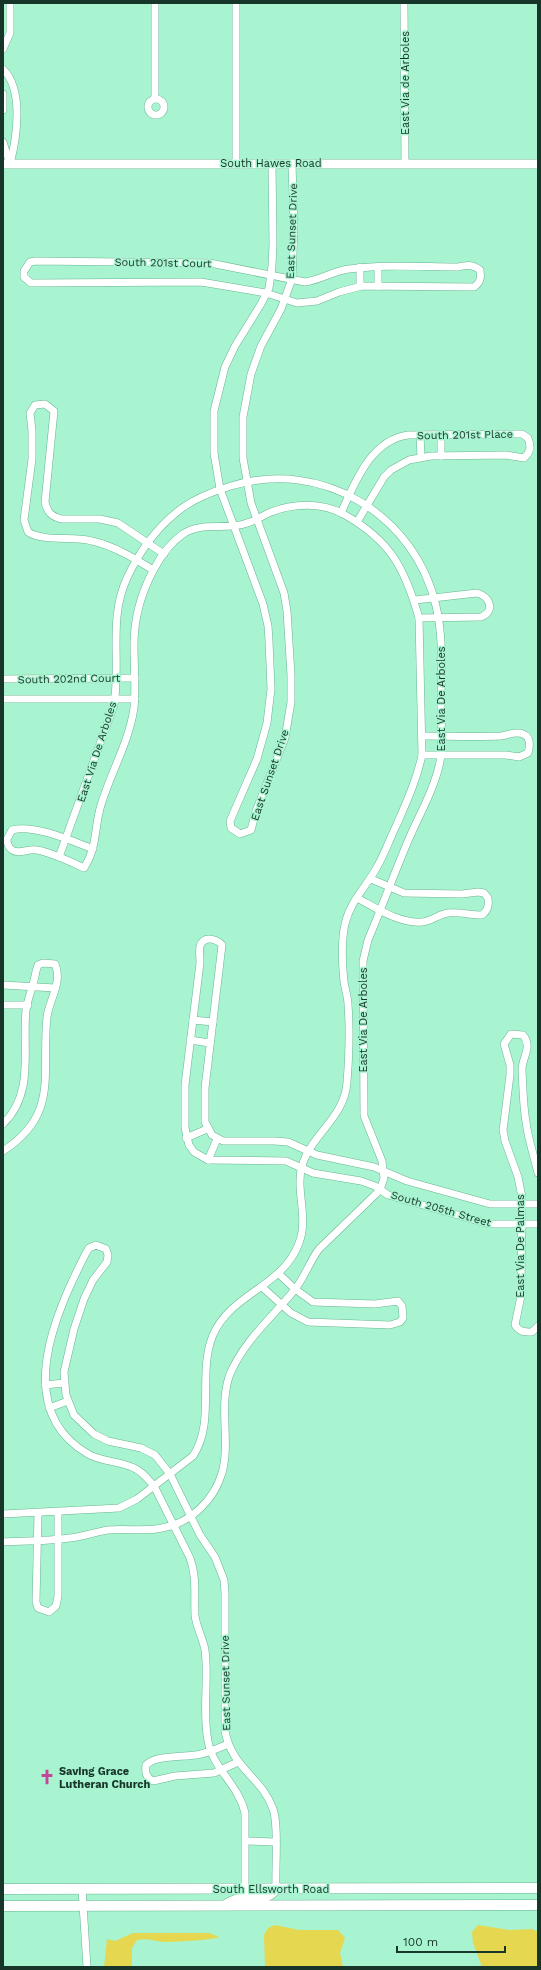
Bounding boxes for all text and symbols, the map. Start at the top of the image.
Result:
street label: East Via de Arboles [399,31,412,135]
street label: South Hawes Road [220,157,322,170]
street label: East Sunset Drive [284,183,300,279]
street label: South 201st Court [114,256,212,270]
street label: South 201st Place [417,428,513,442]
street label: East Via De Arboles [435,646,448,752]
street label: South 202nd Court [18,672,121,686]
street label: East Via De Arboles [75,700,119,804]
street label: East Sunset Drive [248,728,292,822]
street label: East Via De Arboles [357,967,370,1073]
street label: South 205th Street [389,1188,493,1230]
street label: East Via De Palmas [514,1194,527,1298]
street label: East Sunset Drive [219,1635,233,1731]
place label: Saving Grace Lutheran Church [59,1765,151,1791]
church icon: Saving Grace Lutheran Church [38,1768,56,1786]
street label: South Ellsworth Road [213,1883,329,1896]
scale bar [397,1928,505,1954]
text: 100 m [403,1935,438,1949]

